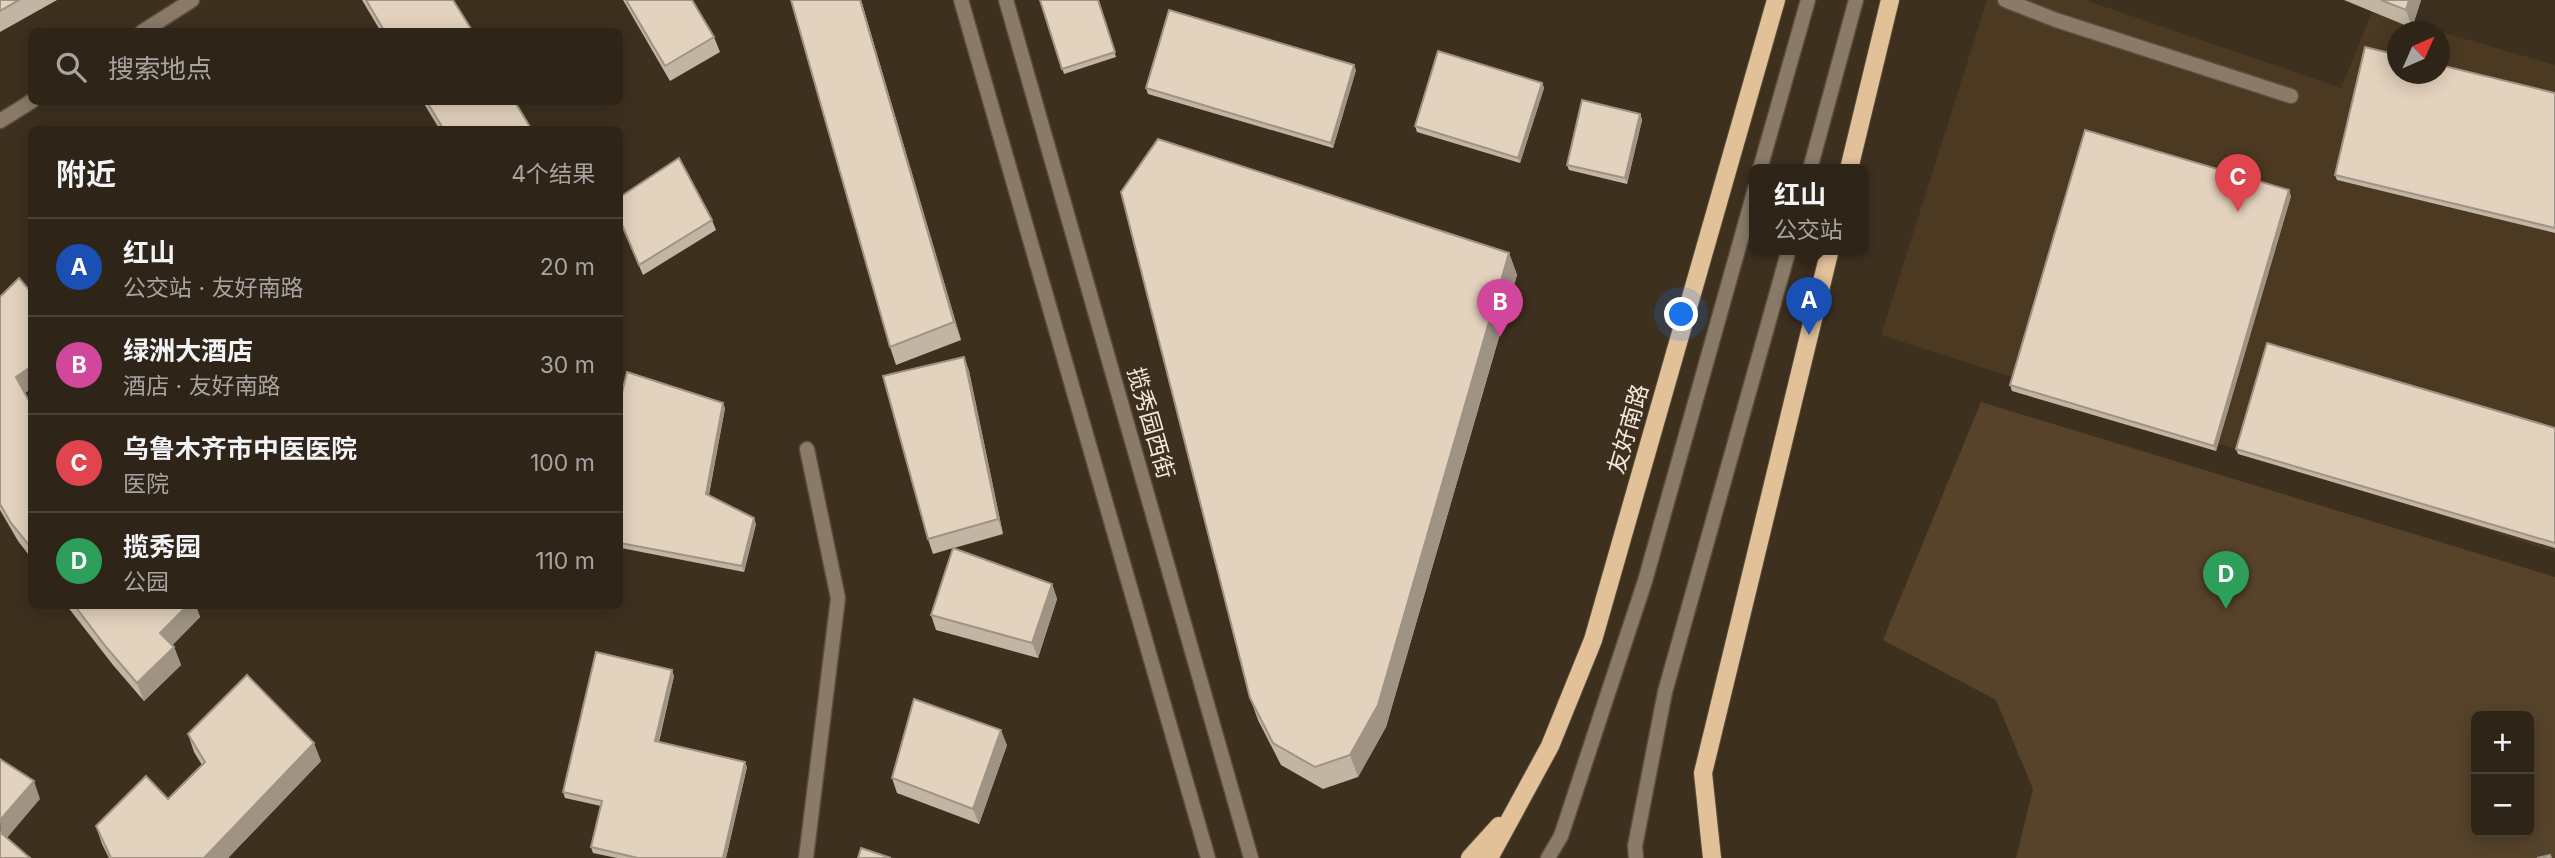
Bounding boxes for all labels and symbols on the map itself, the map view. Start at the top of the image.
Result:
north arrow [2387,21,2450,84]
pin: C [2215,154,2261,212]
pin: A [1786,277,1832,335]
pin: B [1477,279,1523,337]
your location [1664,297,1698,331]
street label: 揽秀园西街 [1122,364,1180,482]
street label: 友好南路 [1602,381,1654,477]
pin: D [2203,551,2249,609]

